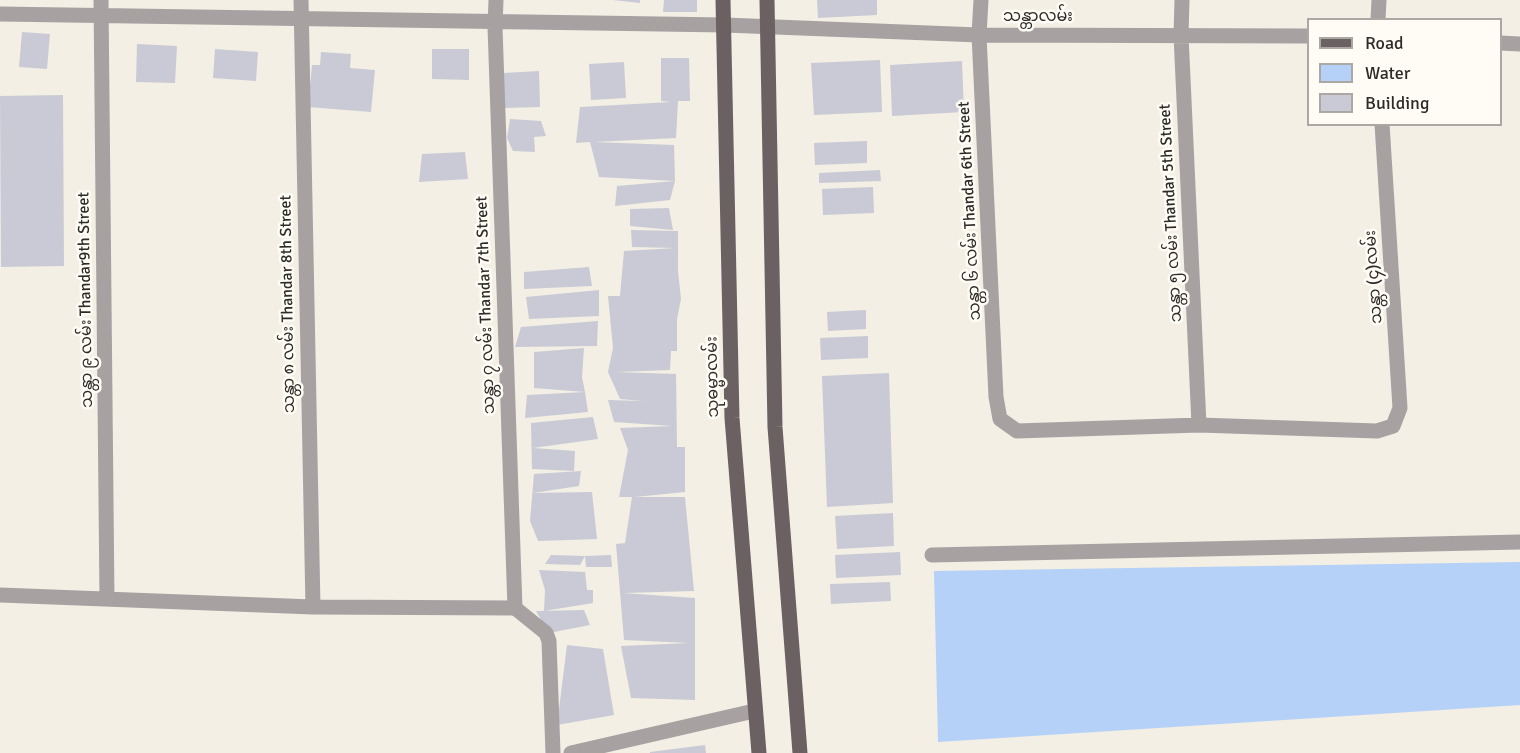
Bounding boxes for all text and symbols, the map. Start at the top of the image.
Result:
street label: သန္တာလမ်း [1003,7,1073,27]
legend [1307,18,1502,126]
text: Road [1365,32,1404,54]
text: Water [1365,62,1410,84]
text: Building [1365,92,1429,114]
street label: သန္တာ ၆ လမ်း Thandar 6th Street [955,101,985,321]
street label: သန္တာ ၅ လမ်း Thandar 5th Street [1156,103,1186,323]
street label: သန္တာ ၉ လမ်း Thandar9th Street [75,192,97,408]
street label: သန္တာ ၈ လမ်း Thandar 8th Street [276,195,300,413]
street label: သန္တာ ၇ လမ်း Thandar 7th Street [473,196,499,414]
street label: သန္တာ (၄)လမ်း [1361,230,1387,324]
street label: သုဓမ္မာလမ်း [703,336,723,418]

